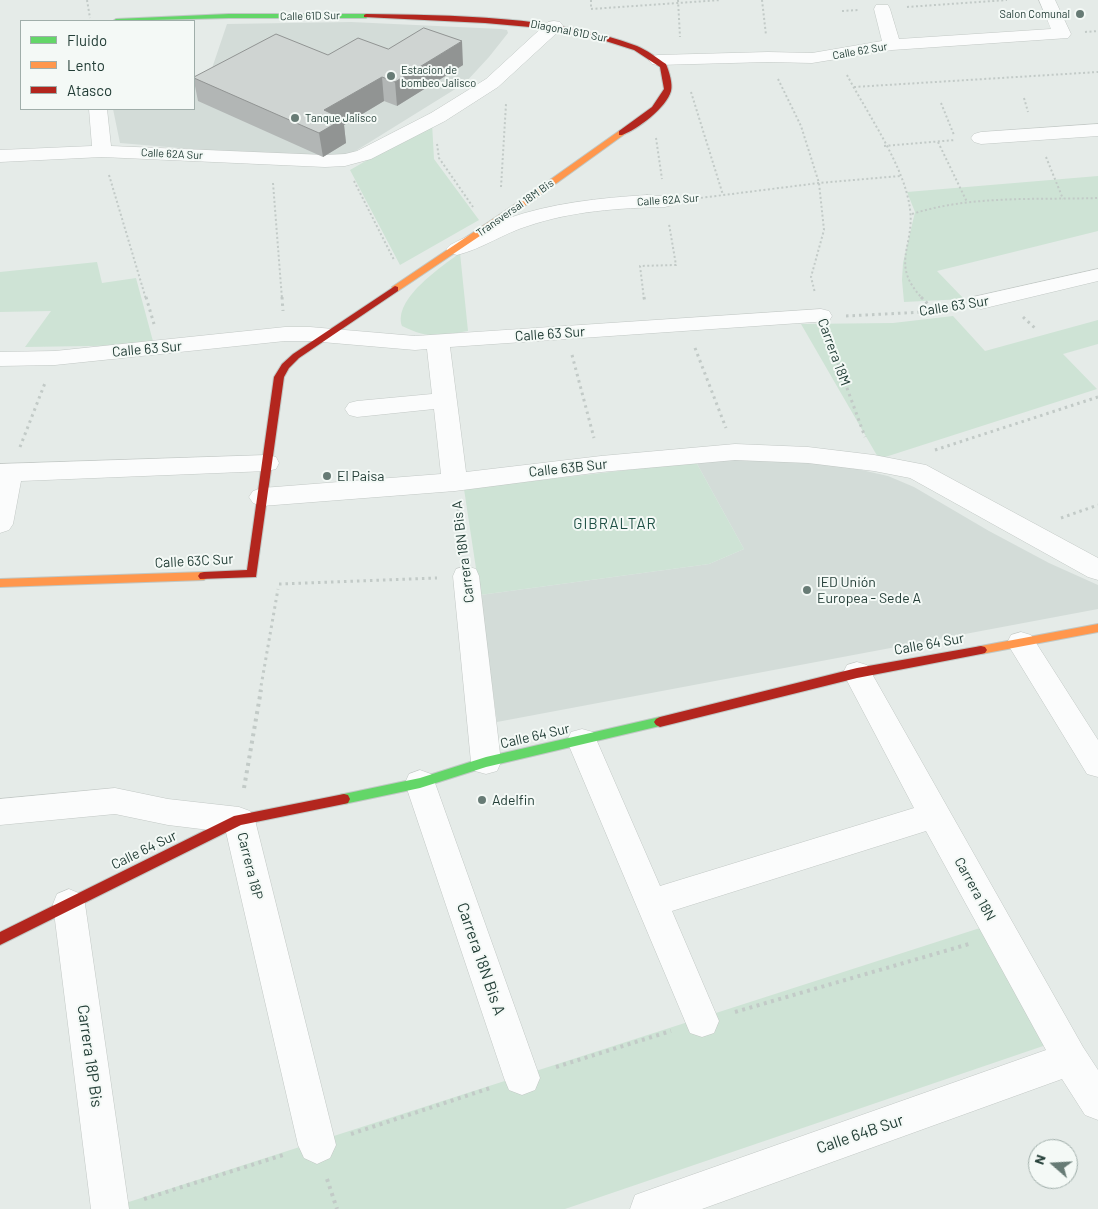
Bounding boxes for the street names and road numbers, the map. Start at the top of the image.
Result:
street label: Calle 61D Sur [280,9,340,23]
street label: Diagonal 61D Sur [529,17,609,45]
street label: Calle 62 Sur [832,40,888,62]
street label: Calle 62A Sur [141,146,203,162]
street label: Transversal 18M Bis [474,176,556,240]
street label: Calle 62A Sur [637,191,699,209]
street label: Calle 63 Sur [918,292,990,320]
street label: Carrera 18M [814,316,854,388]
street label: Calle 63 Sur [514,323,586,345]
street label: Calle 63 Sur [111,338,183,360]
street label: Calle 63B Sur [528,456,608,480]
street label: Carrera 18N Bis A [448,500,478,604]
street label: Calle 63C Sur [154,551,234,571]
street label: Calle 64 Sur [893,630,965,658]
street label: Calle 64 Sur [499,720,571,752]
street label: Calle 64 Sur [109,827,179,873]
street label: Carrera 18P [234,831,266,901]
street label: Carrera 18N [951,854,999,924]
street label: Carrera 18N Bis A [453,900,509,1018]
street label: Carrera 18P Bis [73,1003,107,1109]
street label: Calle 64B Sur [814,1110,906,1158]

